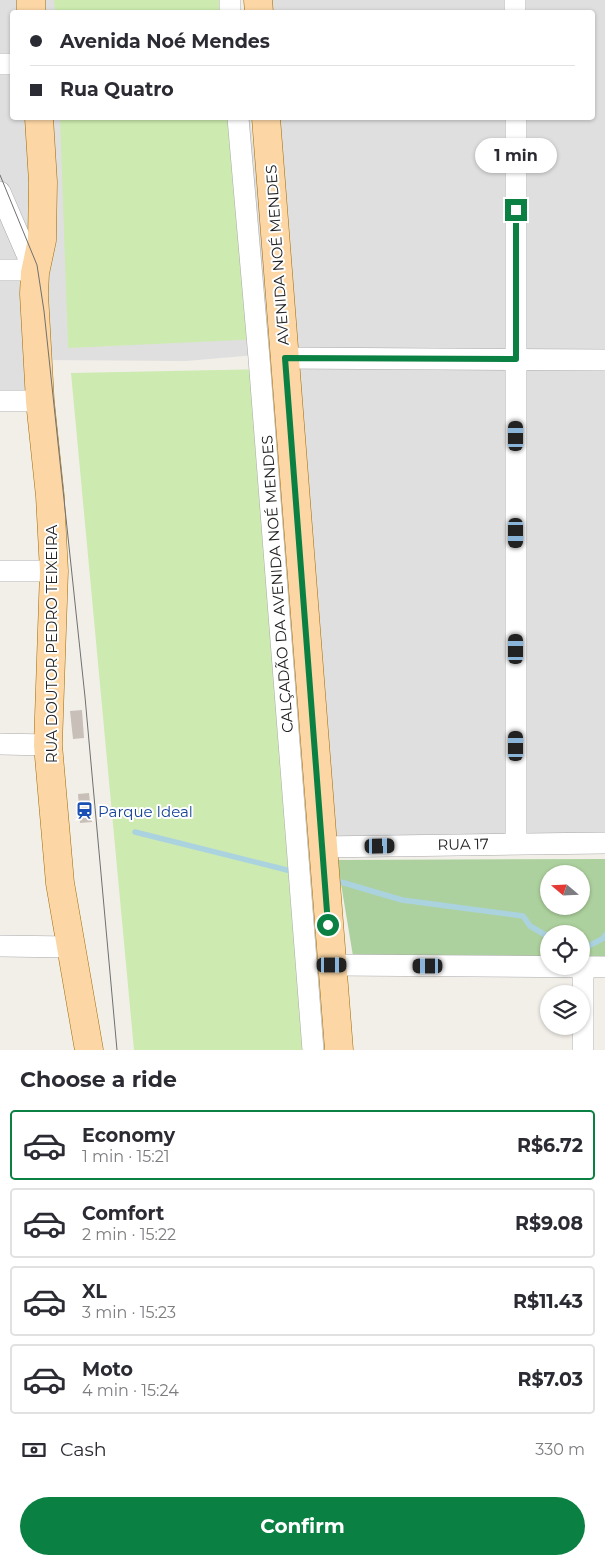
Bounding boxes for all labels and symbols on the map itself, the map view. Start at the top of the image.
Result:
callout: 1 min [475,138,557,172]
street label: AVENIDA NOÉ MENDES [261,164,293,346]
route end [505,199,527,221]
car [508,421,523,451]
street label: CALÇADÃO DA AVENIDA NOÉ MENDES [257,435,297,733]
car [508,518,523,548]
street label: RUA DOUTOR PEDRO TEIXEIRA [42,524,61,763]
car [508,634,523,664]
car [508,731,523,761]
station icon: Parque Ideal [74,801,94,821]
place label: Parque Ideal [98,802,193,821]
street label: RUA 17 [437,834,489,854]
car [364,838,395,854]
north arrow [540,865,590,915]
route start [317,914,339,936]
car [317,958,347,973]
car [413,959,443,974]

